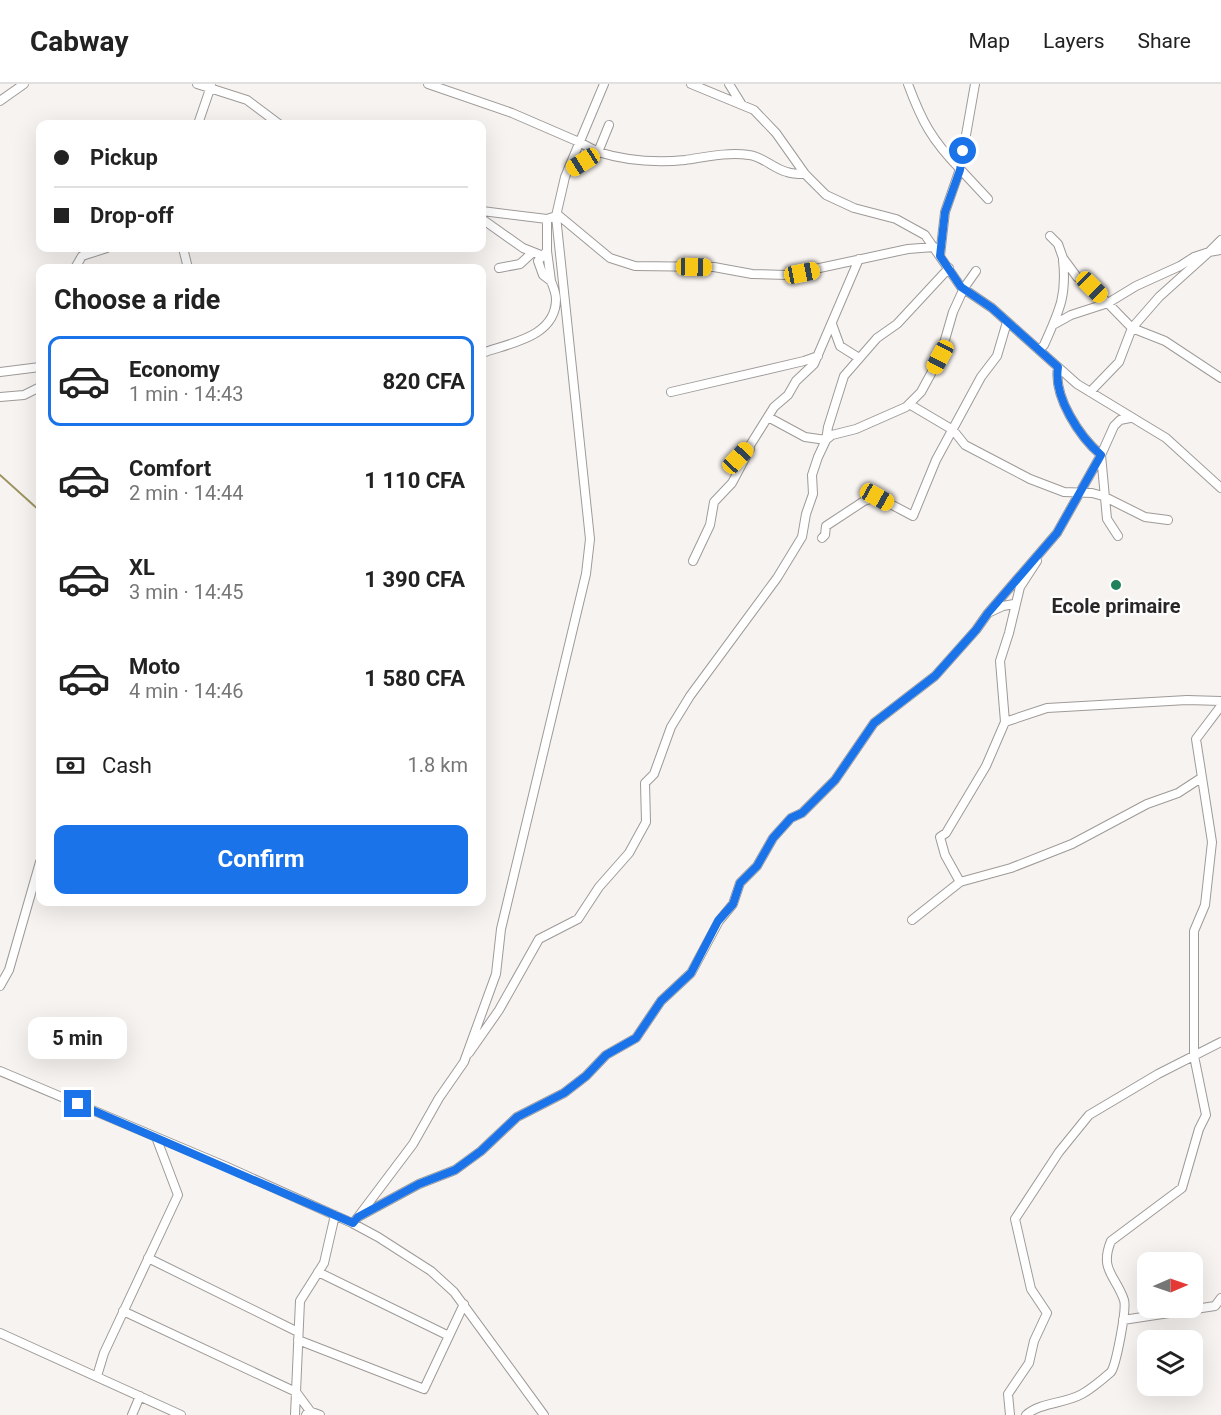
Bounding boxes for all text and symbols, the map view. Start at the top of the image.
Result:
text: Cabway [30,25,129,58]
text: Map [968,29,1010,53]
text: Layers [1043,29,1104,53]
text: Share [1137,29,1191,53]
route start [949,137,976,164]
text: Pickup [90,145,158,170]
car [563,145,603,179]
text: Drop-off [90,203,174,228]
car [676,258,712,276]
car [783,261,821,285]
car [1073,268,1111,306]
text: Choose a ride [54,284,220,316]
car [924,337,956,377]
icon: car [57,354,111,408]
text: Economy [129,357,220,382]
text: 820 CFA [382,369,465,394]
text: 1 min · 14:43 [129,382,244,406]
car [719,439,757,477]
icon: car [57,453,111,507]
text: Comfort [129,456,211,481]
text: 1 110 CFA [364,468,465,493]
car [857,480,897,514]
text: 2 min · 14:44 [129,481,244,505]
icon: car [57,552,111,606]
text: XL [129,555,155,580]
text: 1 390 CFA [364,567,465,592]
marker: Ecole primaire [1109,578,1123,592]
text: 3 min · 14:45 [129,580,244,604]
place label: Ecole primaire [1052,594,1181,618]
icon: car [57,651,111,705]
text: Moto [129,654,180,679]
text: 1 580 CFA [364,666,465,691]
text: 4 min · 14:46 [129,679,244,703]
icon: cash [54,749,87,782]
text: Cash [102,753,152,778]
text: 1.8 km [408,753,468,777]
button: Confirm [54,825,468,894]
callout: 5 min [28,1017,128,1059]
text: 5 min [52,1026,103,1050]
route end [64,1090,91,1117]
north arrow [1137,1252,1203,1318]
map controls [1137,1252,1203,1396]
button: layers [1137,1330,1203,1396]

